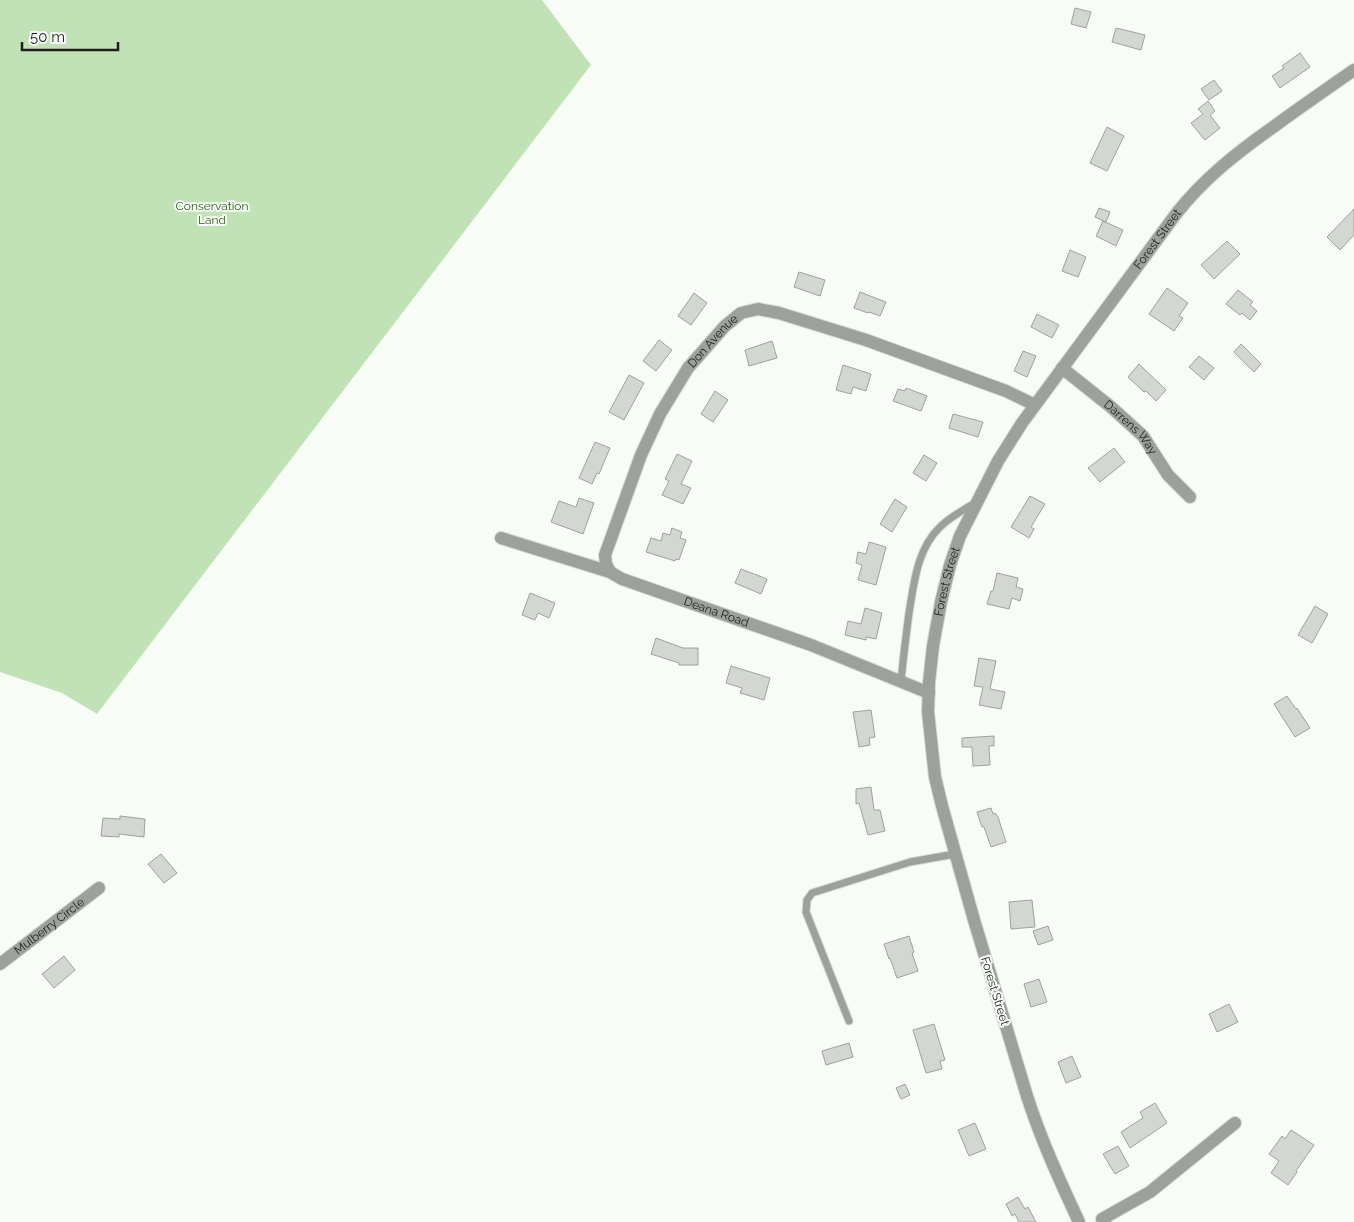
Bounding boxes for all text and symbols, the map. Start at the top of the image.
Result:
scale bar [22,20,119,52]
text: 50 m [30,28,65,46]
park label: Conservation Land [176,199,248,227]
street label: Forest Street [1131,206,1184,272]
street label: Don Avenue [685,311,741,370]
street label: Darrens Way [1101,397,1160,457]
street label: Forest Street [932,545,963,617]
street label: Deana Road [682,594,751,630]
street label: Mulberry Circle [11,895,87,958]
street label: Forest Street [978,955,1012,1027]

